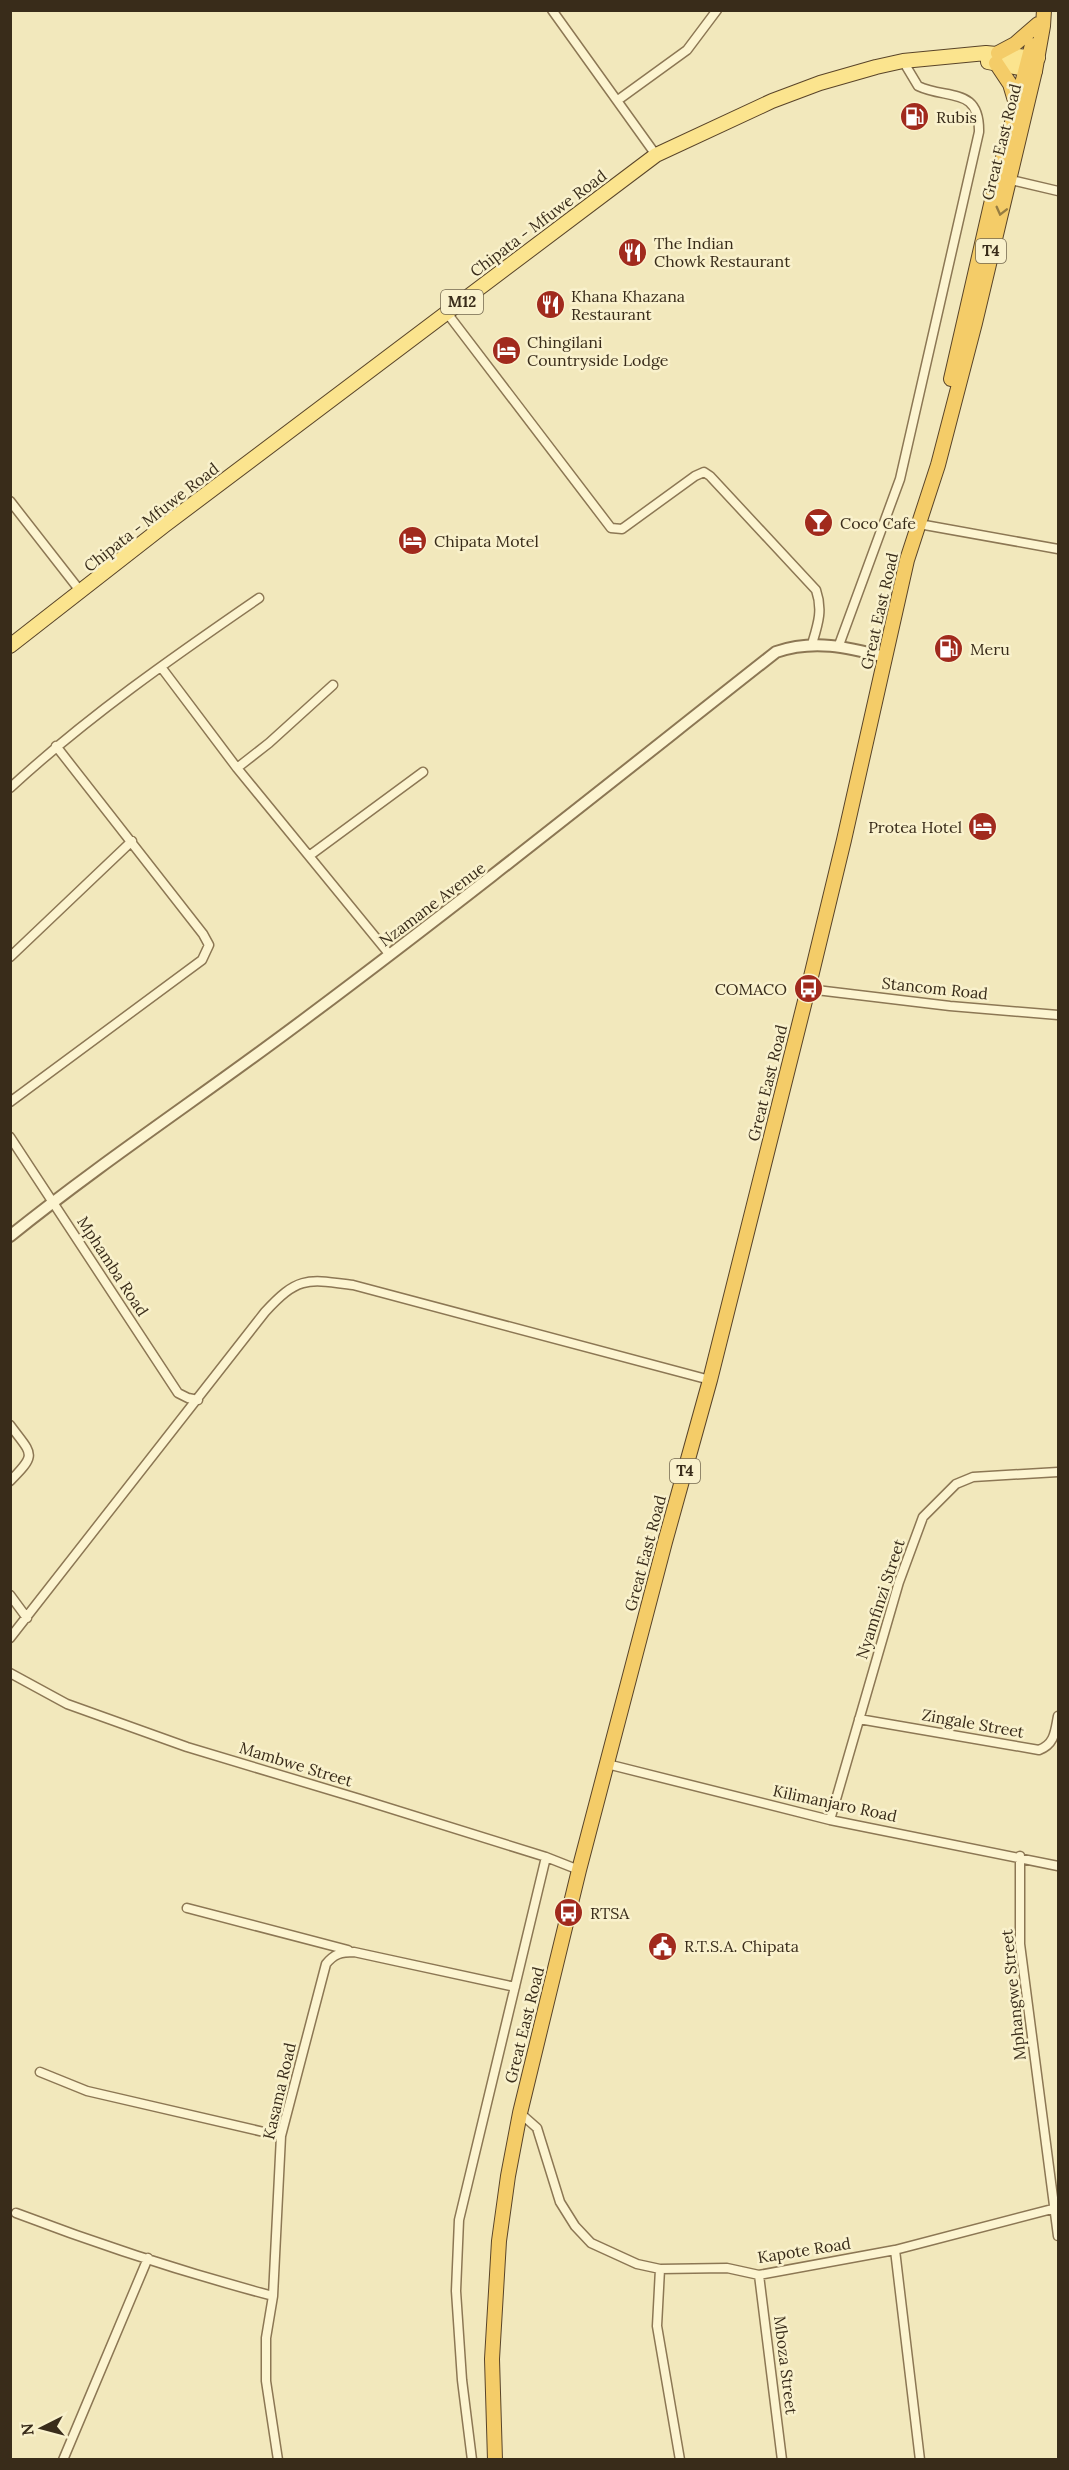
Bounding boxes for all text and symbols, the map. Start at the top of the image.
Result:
street label: Great East Road [977,81,1025,202]
fuel station icon: Rubis [899,101,931,133]
place label: Rubis [936,107,977,127]
street label: Chipata - Mfuwe Road [466,165,611,281]
one-way arrow [996,206,1009,216]
place label: The Indian Chowk Restaurant [654,233,791,271]
restaurant icon: The Indian Chowk Restaurant [617,236,649,268]
road number: T4 [976,239,1006,263]
place label: Khana Khazana Restaurant [571,286,685,324]
restaurant icon: Khana Khazana Restaurant [534,289,566,321]
road number: M12 [441,290,483,314]
place label: Chingilani Countryside Lodge [527,332,669,370]
hotel icon: Chingilani Countryside Lodge [490,335,522,367]
street label: Chipata - Mfuwe Road [80,458,223,576]
bar icon: Coco Cafe [803,507,835,539]
place label: Coco Cafe [840,513,916,533]
hotel icon: Chipata Motel [397,525,429,557]
place label: Chipata Motel [434,531,539,551]
street label: Great East Road [856,550,902,671]
fuel station icon: Meru [933,633,965,665]
place label: Meru [970,639,1010,659]
hotel icon: Protea Hotel [967,811,999,843]
place label: Protea Hotel [868,817,962,837]
street label: Nzamane Avenue [375,857,489,950]
street label: Stancom Road [881,972,989,1004]
bus stop icon: COMACO [792,973,824,1005]
place label: COMACO [715,979,787,999]
street label: Great East Road [743,1022,791,1143]
street label: Mphamba Road [73,1212,153,1320]
road number: T4 [670,1459,700,1483]
street label: Great East Road [620,1492,670,1613]
street label: Nyamfinzi Street [851,1536,909,1662]
street label: Zingale Street [920,1704,1027,1742]
street label: Mambwe Street [237,1737,356,1791]
street label: Kilimanjaro Road [771,1780,899,1826]
bus stop icon: RTSA [553,1897,585,1929]
place label: RTSA [590,1903,630,1923]
street label: Mphangwe Street [996,1928,1030,2062]
public building icon: R.T.S.A. Chipata [647,1930,679,1962]
place label: R.T.S.A. Chipata [684,1936,799,1956]
street label: Great East Road [500,1964,548,2085]
street label: Kasama Road [258,2040,300,2141]
street label: Kapote Road [756,2233,853,2267]
street label: Mboza Street [770,2314,802,2416]
north arrow [12,2398,72,2458]
text: N [16,2422,38,2437]

